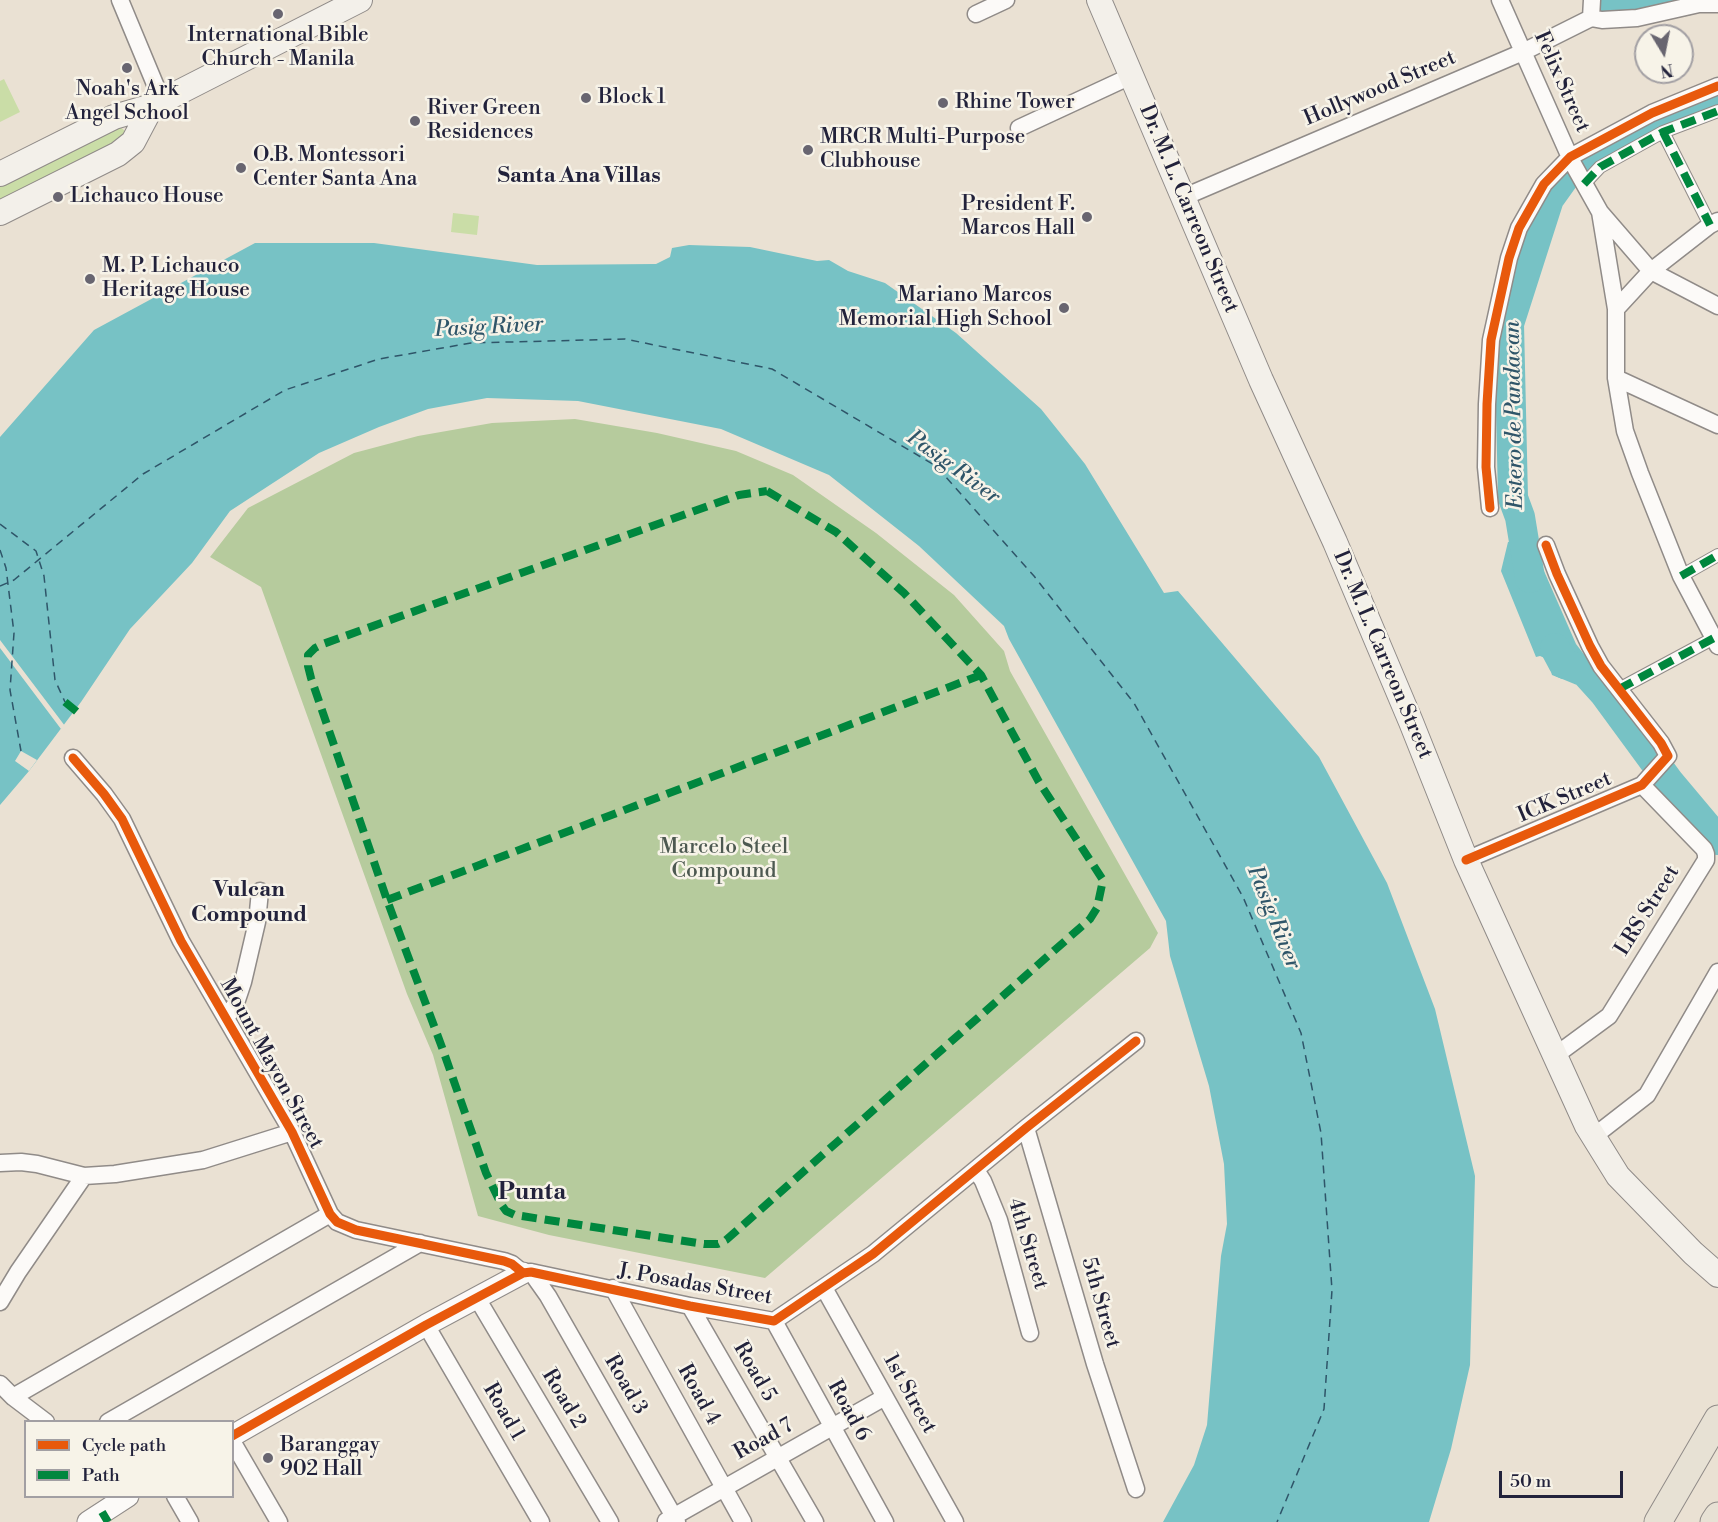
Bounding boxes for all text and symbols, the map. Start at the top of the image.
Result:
marker: International Bible Church - Manila [271,7,285,21]
place label: International Bible Church - Manila [187,23,369,73]
north arrow [1634,24,1694,84]
street label: Felix Street [1527,27,1595,137]
street label: Hollywood Street [1300,46,1460,132]
text: N [1659,59,1675,81]
marker: Noah's Ark Angel School [120,61,134,75]
place label: Noah's Ark Angel School [65,77,189,127]
place label: Block 1 [598,85,666,111]
place label: Rhine Tower [955,90,1075,116]
marker: Block 1 [579,91,593,105]
place label: River Green Residences [427,96,541,146]
marker: Rhine Tower [936,96,950,110]
street label: Dr. M. L. Carreon Street [1133,101,1243,317]
marker: River Green Residences [408,114,422,128]
place label: MRCR Multi-Purpose Clubhouse [820,125,1025,175]
place label: O.B. Montessori Center Santa Ana [253,143,417,193]
marker: MRCR Multi-Purpose Clubhouse [801,143,815,157]
marker: O.B. Montessori Center Santa Ana [234,161,248,175]
district label: Santa Ana Villas [497,164,661,190]
place label: Lichauco House [70,184,224,210]
marker: Lichauco House [51,190,65,204]
place label: President F. Marcos Hall [961,192,1075,242]
marker: President F. Marcos Hall [1080,210,1094,224]
place label: M. P. Lichauco Heritage House [102,254,250,304]
marker: M. P. Lichauco Heritage House [83,272,97,286]
place label: Mariano Marcos Memorial High School [839,283,1052,333]
marker: Mariano Marcos Memorial High School [1057,301,1071,315]
water label: Pasig River [434,312,544,344]
water label: Estero de Pandacan [1500,321,1530,509]
water label: Pasig River [901,425,1005,511]
street label: Dr. M. L. Carreon Street [1327,547,1437,763]
street label: ICK Street [1514,767,1616,829]
park label: Marcelo Steel Compound [660,835,788,885]
street label: LRS Street [1610,861,1686,961]
water label: Pasig River [1240,863,1306,973]
district label: Vulcan Compound [191,878,307,930]
street label: Mount Mayon Street [214,974,328,1154]
district label: Punta [498,1179,566,1207]
street label: 4th Street [1001,1195,1053,1293]
street label: 5th Street [1075,1255,1125,1351]
street label: J. Posadas Street [616,1259,774,1311]
street label: Road 5 [727,1338,781,1406]
street label: 1st Street [877,1350,941,1438]
street label: Road 3 [598,1351,652,1419]
street label: Road 4 [671,1360,725,1430]
street label: Road 2 [535,1365,591,1433]
street label: Road 6 [821,1376,875,1446]
street label: Road 1 [477,1379,529,1445]
street label: Road 7 [730,1414,798,1466]
legend [24,1420,234,1498]
place label: Baranggay 902 Hall [280,1433,380,1483]
text: Cycle path [82,1434,166,1457]
marker: Baranggay 902 Hall [261,1451,275,1465]
scale bar [1502,1459,1626,1497]
text: Path [82,1464,120,1487]
text: 50 m [1510,1470,1551,1493]

